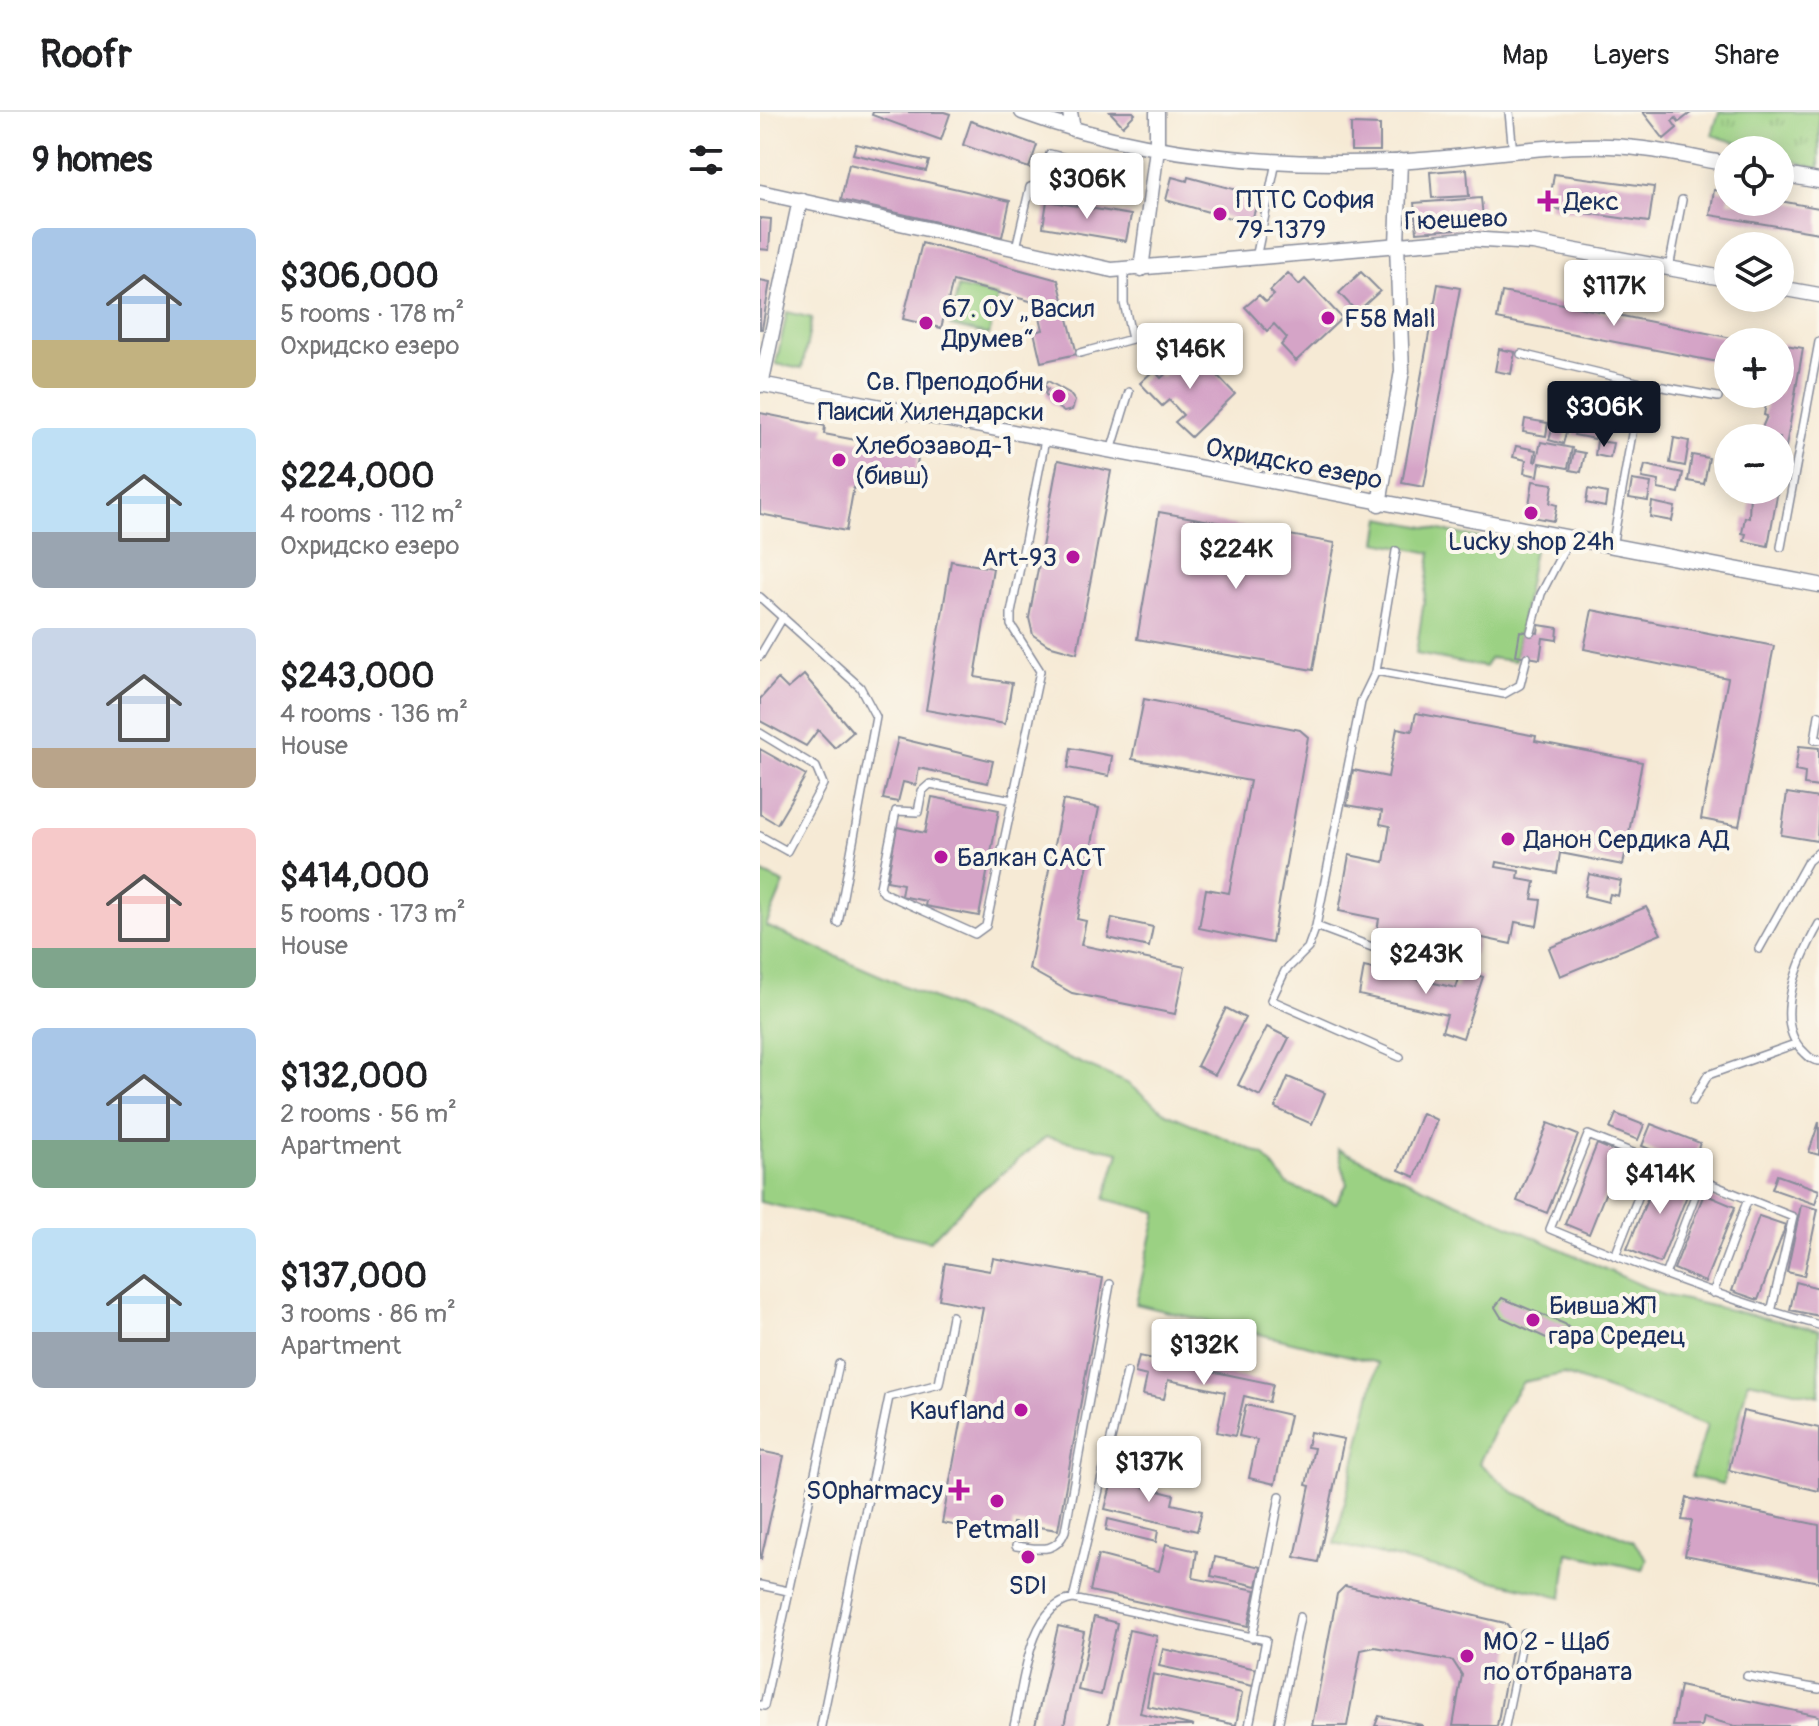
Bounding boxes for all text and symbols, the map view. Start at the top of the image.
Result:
text: Roofr [40,31,132,79]
text: Map [1502,38,1548,73]
text: Layers [1592,38,1669,73]
text: Share [1713,38,1779,73]
map controls [1714,136,1794,504]
button: locate [1714,136,1794,216]
icon: filters [684,138,728,182]
text: 9 homes [32,139,152,182]
pin: $306K [1031,153,1143,221]
text: $306K [1048,163,1126,195]
place label: ПТТС София 79-1379 [1236,184,1374,246]
place label: Декс [1563,186,1619,218]
marker: Декс [1539,192,1557,210]
street label: Гюешево [1404,202,1508,238]
marker: ПТТС София 79-1379 [1211,205,1229,223]
button: layers [1714,232,1794,312]
text: $306,000 [280,255,439,298]
icon: home [96,260,192,356]
pin: $117K [1558,260,1670,328]
text: $117K [1582,270,1646,302]
place label: 67. ОУ „Васил Друмев“ [941,293,1095,355]
text: 5 rooms · 178 m² [280,298,464,330]
place label: F58 Mall [1344,303,1436,335]
marker: F58 Mall [1319,309,1337,327]
marker: 67. ОУ „Васил Друмев“ [917,314,935,332]
pin: $146K [1134,323,1246,391]
button: + [1714,328,1794,408]
text: Охридско езеро [280,330,460,362]
text: $146K [1155,333,1225,365]
place label: Св. Преподобни Паисий Хилендарски [818,366,1043,428]
pin: $306K [1548,381,1660,449]
marker: Св. Преподобни Паисий Хилендарски [1050,387,1068,405]
text: $306K [1565,391,1643,423]
button: − [1714,424,1794,504]
place label: Хлебозавод-1 (бивш) [855,430,1013,492]
street label: Охридско езеро [1203,431,1385,497]
marker: Хлебозавод-1 (бивш) [830,451,848,469]
text: $224,000 [280,455,434,498]
icon: home [96,460,192,556]
text: 4 rooms · 112 m² [280,498,463,530]
marker: Lucky shop 24h [1522,504,1540,522]
pin: $224K [1180,523,1292,591]
place label: Lucky shop 24h [1448,526,1614,558]
text: Охридско езеро [280,530,460,562]
text: $224K [1199,533,1273,565]
place label: Art-93 [981,542,1057,574]
marker: Art-93 [1064,548,1082,566]
text: $243,000 [280,655,434,698]
icon: home [96,660,192,756]
text: 4 rooms · 136 m² [280,698,468,730]
text: House [280,730,348,762]
place label: Данон Сердика АД [1523,824,1730,856]
marker: Данон Сердика АД [1499,830,1517,848]
place label: Балкан САСТ [957,842,1106,874]
marker: Балкан САСТ [932,848,950,866]
text: $414,000 [280,855,429,898]
icon: home [96,860,192,956]
text: 5 rooms · 173 m² [280,898,466,930]
pin: $243K [1370,928,1482,996]
text: House [280,930,348,962]
text: $243K [1389,938,1463,970]
text: $132,000 [280,1055,428,1098]
icon: home [96,1060,192,1156]
text: 2 rooms · 56 m² [280,1098,457,1130]
text: Apartment [280,1130,401,1162]
pin: $414K [1604,1148,1716,1216]
text: $414K [1625,1158,1695,1190]
text: $137,000 [280,1255,427,1298]
icon: home [96,1260,192,1356]
place label: Бивша ЖП гара Средец [1549,1290,1686,1352]
text: 3 rooms · 86 m² [280,1298,456,1330]
marker: Бивша ЖП гара Средец [1524,1311,1542,1329]
pin: $132K [1148,1319,1260,1387]
text: $132K [1170,1329,1238,1361]
text: Apartment [280,1330,401,1362]
place label: Kaufland [909,1395,1005,1427]
marker: Kaufland [1012,1401,1030,1419]
pin: $137K [1093,1436,1205,1504]
text: $137K [1115,1446,1183,1478]
place label: SOpharmacy [806,1475,943,1507]
marker: SOpharmacy [950,1481,968,1499]
marker: Petmall [988,1492,1006,1510]
place label: Petmall [954,1514,1040,1546]
marker: SDI [1019,1548,1037,1566]
place label: SDI [1009,1570,1047,1602]
place label: МО 2 - Щаб по отбраната [1483,1626,1632,1688]
marker: МО 2 - Щаб по отбраната [1458,1647,1476,1665]

